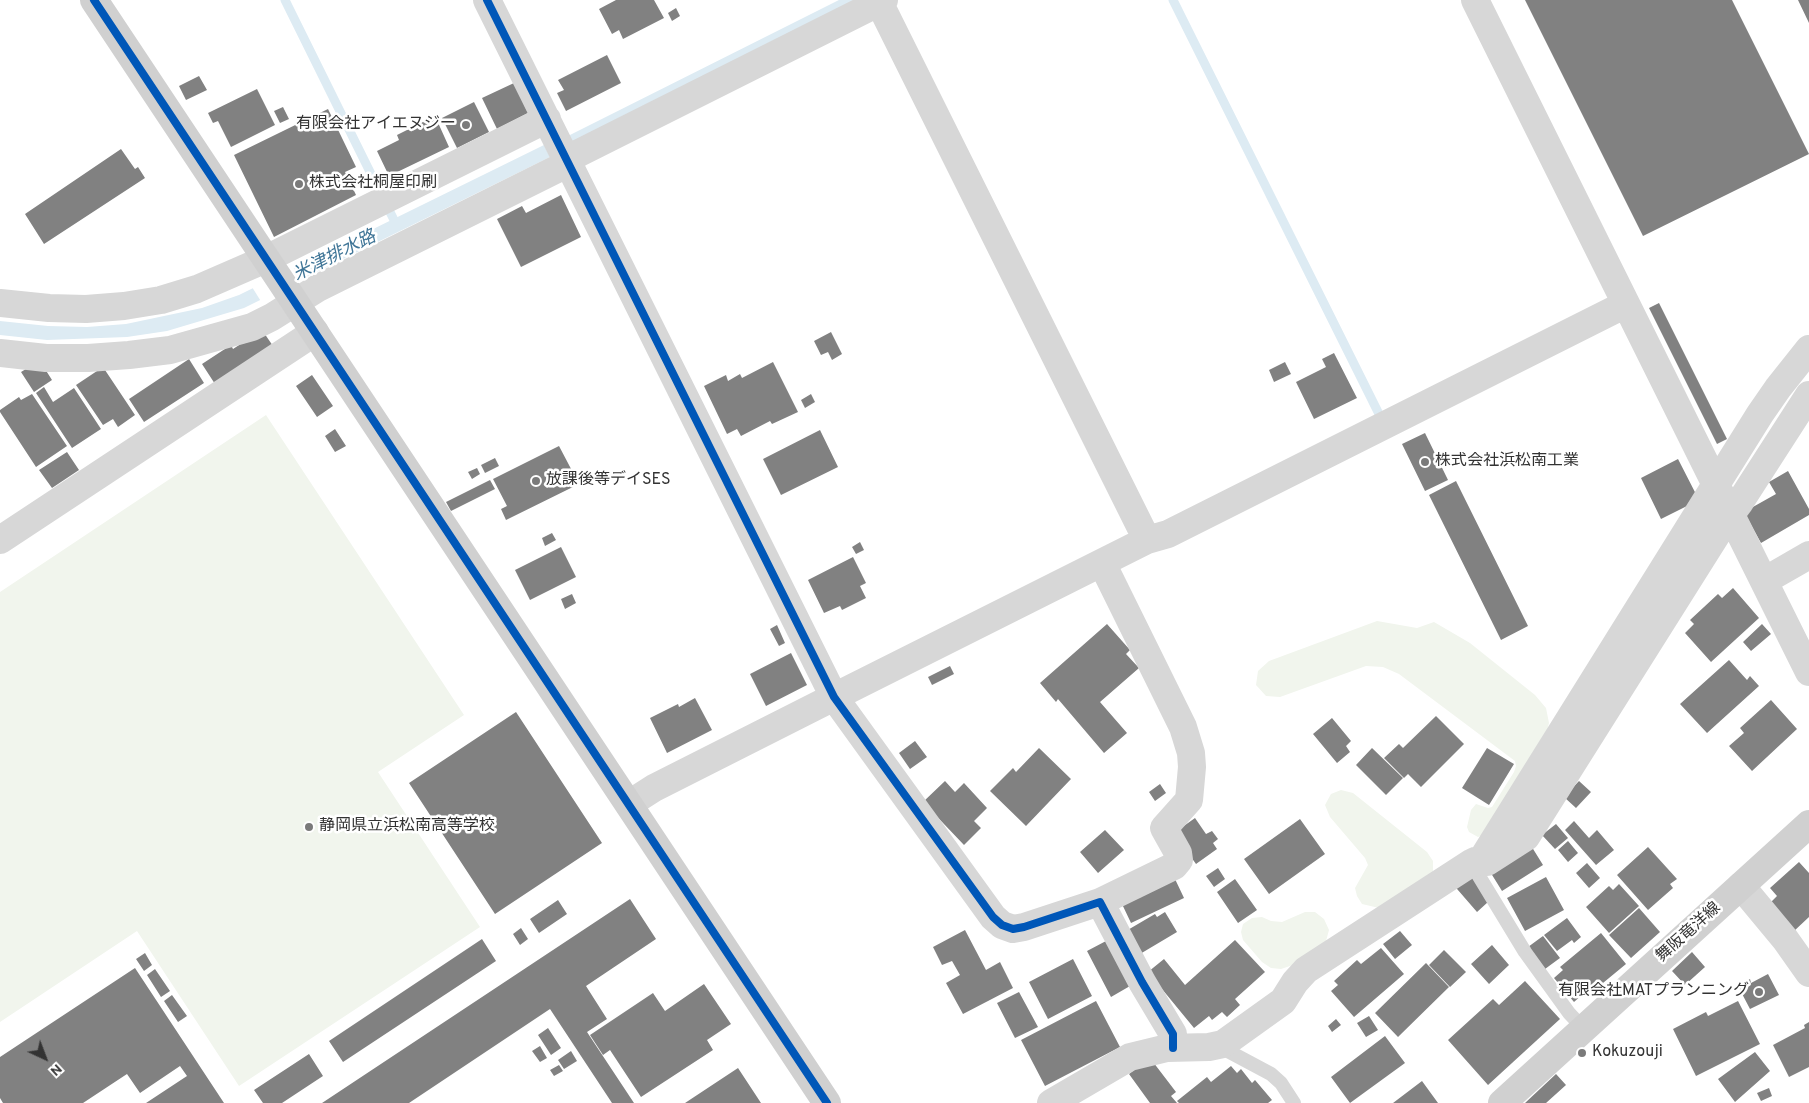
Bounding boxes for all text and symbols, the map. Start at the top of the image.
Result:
place label: 有限会社アイエヌジー [296,115,456,135]
marker: 有限会社アイエヌジー [460,119,472,131]
place label: 株式会社桐屋印刷 [309,174,437,194]
marker: 株式会社桐屋印刷 [293,178,305,190]
water label: 米津排水路 [290,227,380,287]
place label: 株式会社浜松南工業 [1435,452,1579,472]
marker: 株式会社浜松南工業 [1419,456,1431,468]
place label: 放課後等デイSES [546,471,671,491]
marker: 放課後等デイSES [530,475,542,487]
place label: 静岡県立浜松南高等学校 [319,817,495,837]
marker: 静岡県立浜松南高等学校 [303,821,315,833]
street label: 舞阪竜洋線 [1653,899,1725,967]
place label: 有限会社MATプランニング [1558,982,1749,1002]
marker: 有限会社MATプランニング [1753,986,1765,998]
north arrow [20,1033,70,1083]
place label: Kokuzouji [1592,1043,1663,1063]
marker: Kokuzouji [1576,1047,1588,1059]
text: N [46,1060,65,1079]

